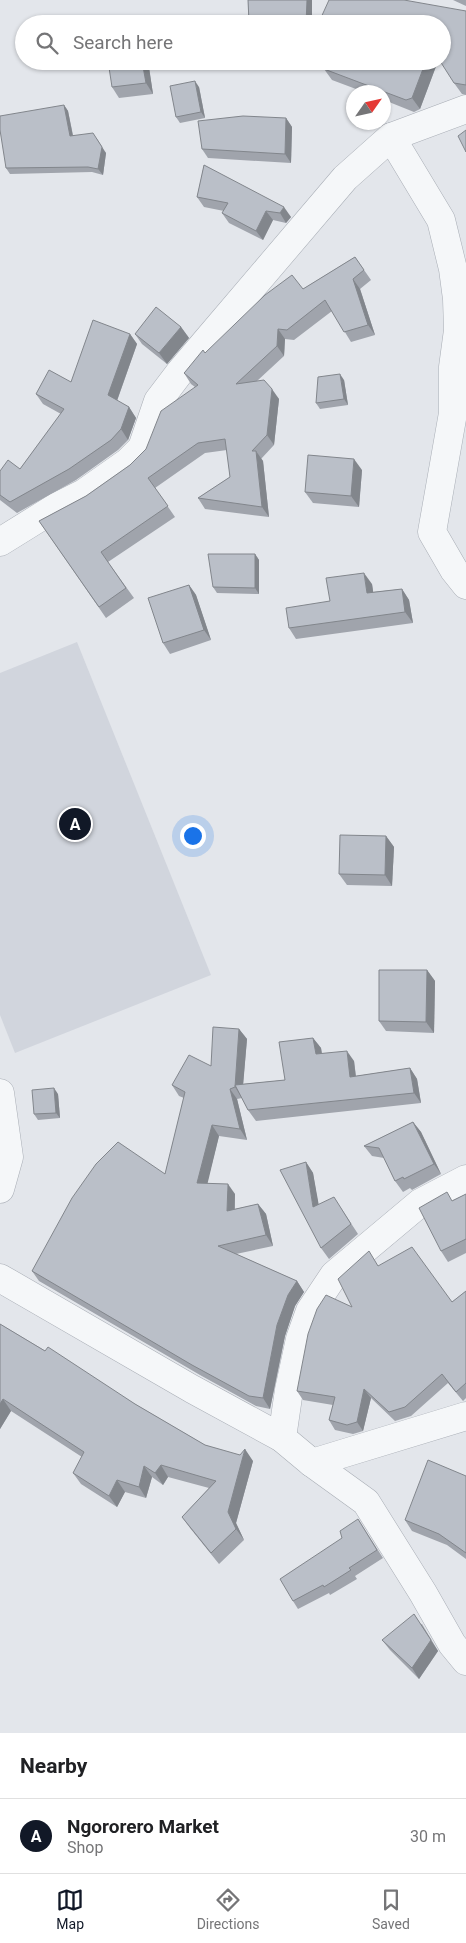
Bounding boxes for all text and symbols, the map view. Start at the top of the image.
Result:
search box [15,15,451,70]
icon: search [33,29,61,57]
text: Search here [73,31,173,54]
north arrow [346,85,391,130]
pin: A [59,805,91,843]
your location [180,823,206,849]
text: Nearby [20,1754,87,1778]
text: Ngororero Market [67,1815,219,1838]
text: A [31,1827,41,1846]
text: 30 m [410,1827,446,1846]
text: Shop [67,1838,103,1857]
tab: Map [56,1886,84,1932]
tab: Directions [197,1886,260,1932]
tab: Saved [372,1886,410,1932]

